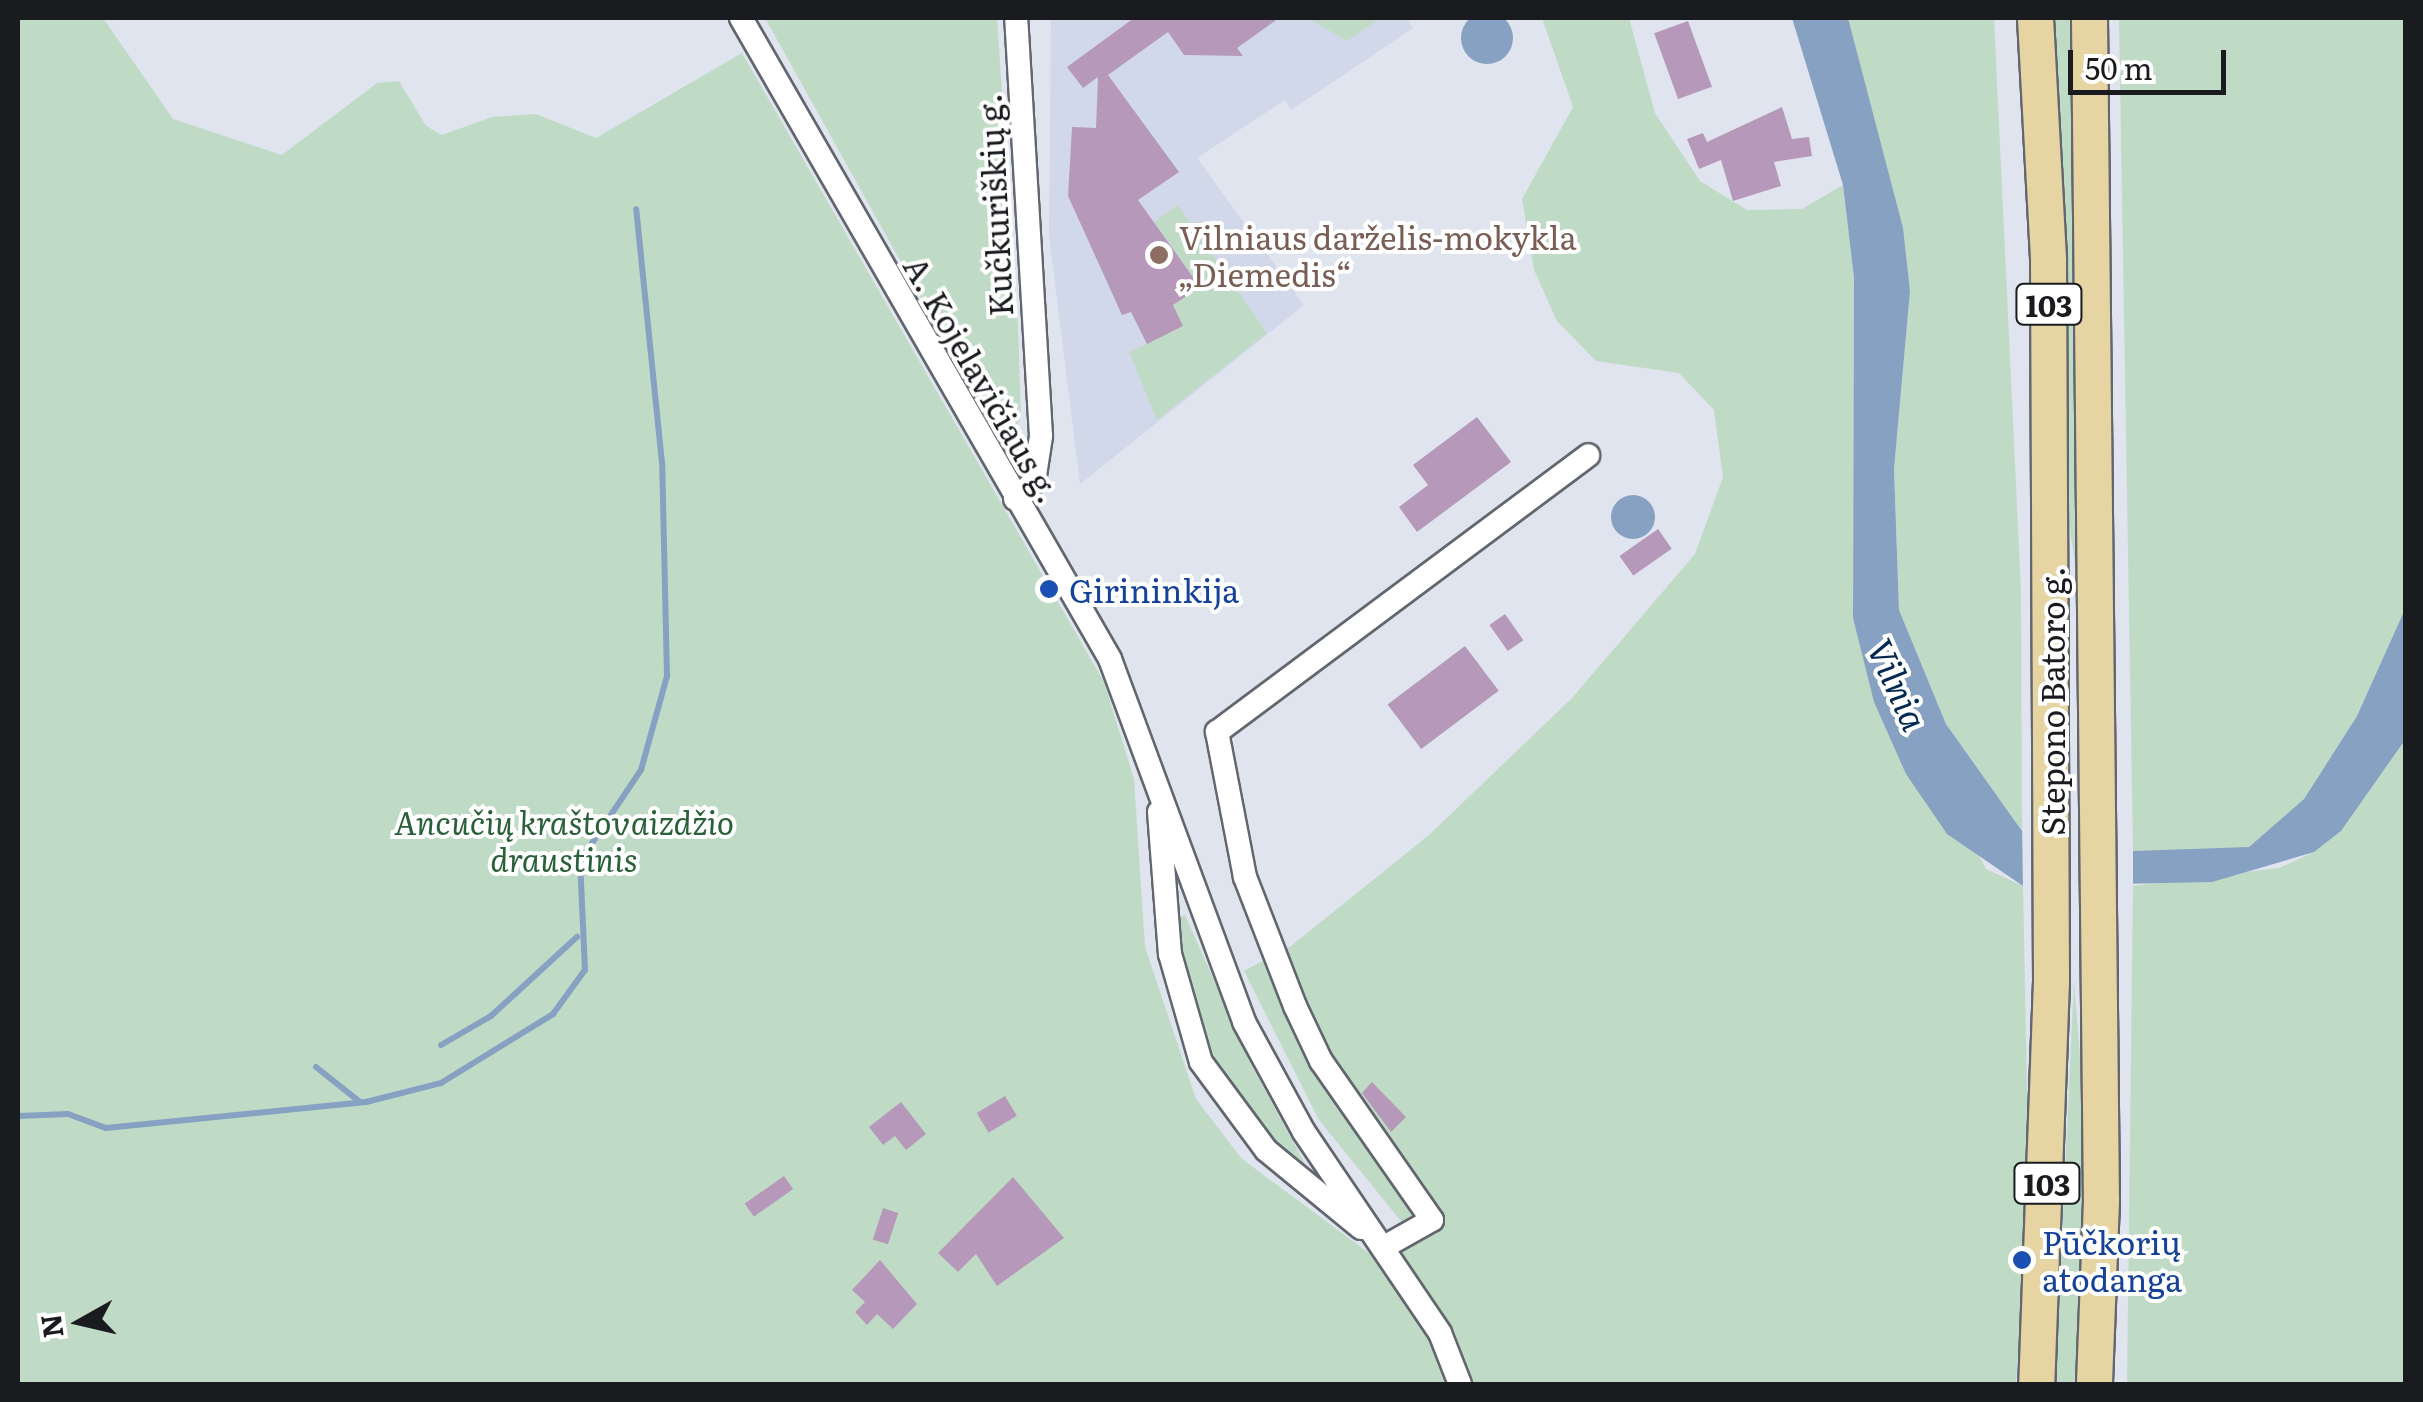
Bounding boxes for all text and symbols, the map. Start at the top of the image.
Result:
scale bar [2073,30,2230,92]
text: 50 m [2085,45,2153,89]
street label: Kučkuriškių g. [969,93,1019,317]
place label: Vilniaus darželis-mokykla „Diemedis“ [1179,218,1577,293]
marker: Vilniaus darželis-mokykla „Diemedis“ [1148,244,1170,266]
street label: A. Kojelavičiaus g. [897,249,1069,509]
road number: 103 [2014,279,2084,329]
street label: Stepono Batoro g. [2032,566,2070,836]
place label: Girininkija [1069,570,1239,608]
marker: Girininkija [1038,578,1060,600]
water label: Vilnia [1860,632,1938,736]
park label: Ancučių kraštovaizdžio draustinis [394,803,734,878]
road number: 103 [2012,1158,2082,1208]
place label: Pūčkorių atodanga [2042,1223,2182,1298]
marker: Pūčkorių atodanga [2011,1249,2033,1271]
north arrow [30,1272,130,1372]
text: N [28,1312,73,1341]

